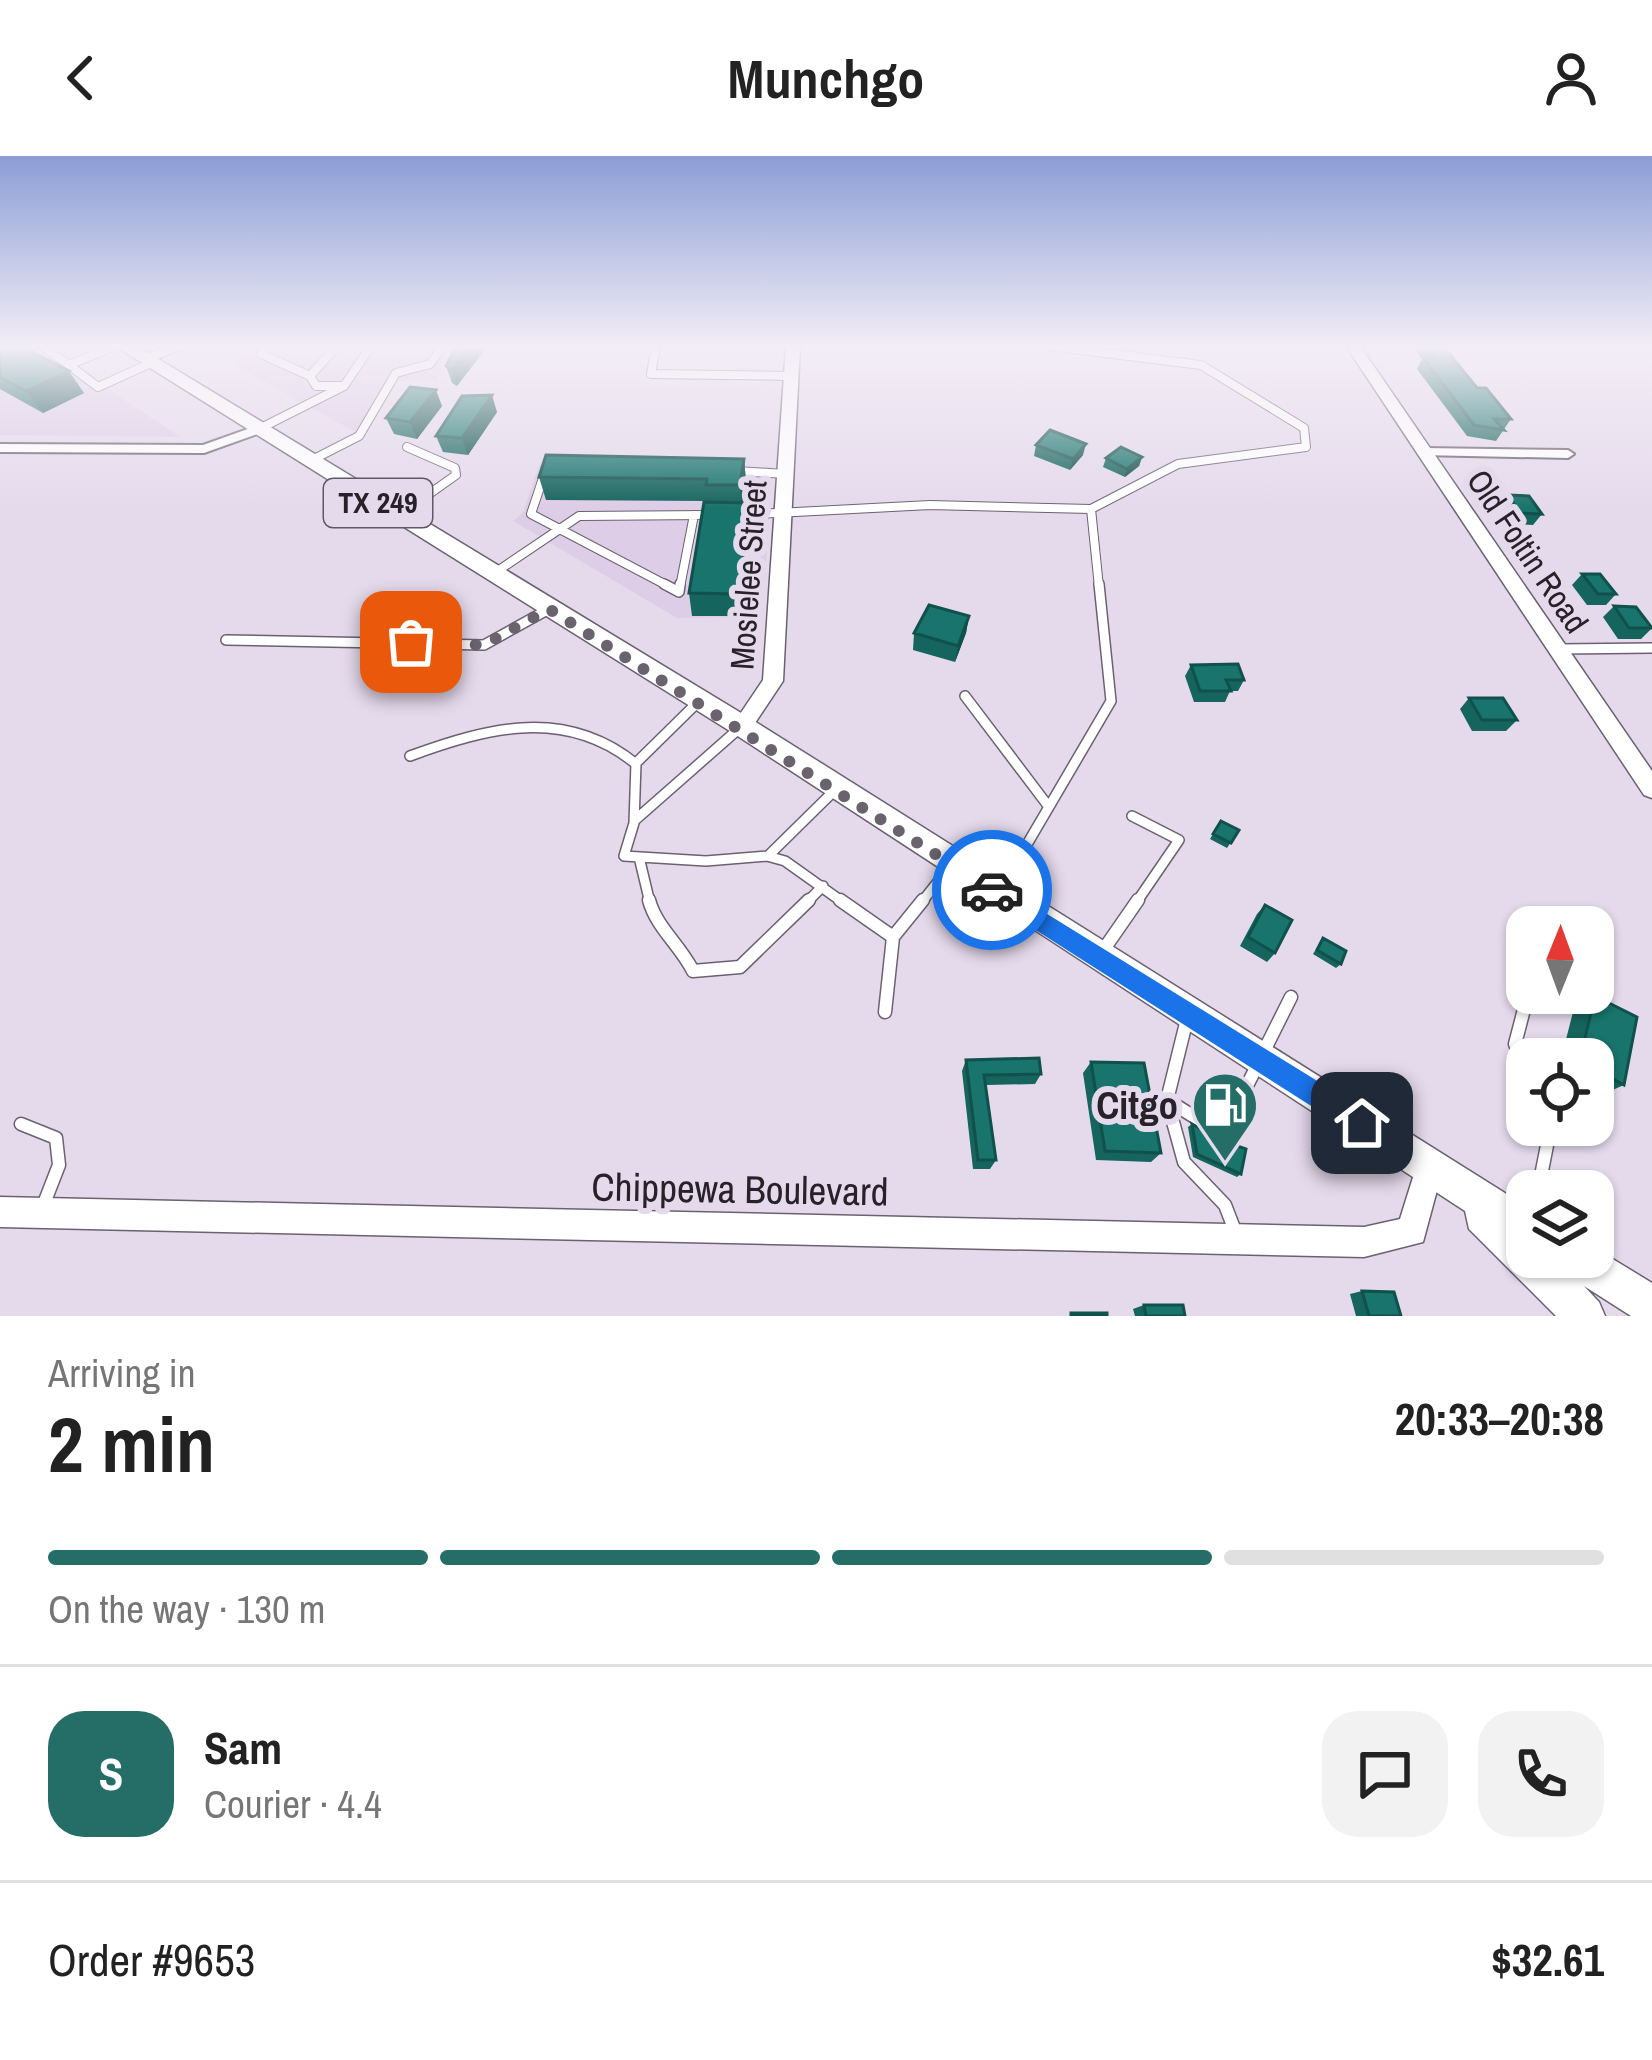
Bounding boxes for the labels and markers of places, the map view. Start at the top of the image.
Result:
pin [360,591,462,693]
fuel station icon: Citgo [1190,1070,1260,1164]
pin [1311,1072,1413,1174]
place label: Citgo [1096,1079,1178,1131]

